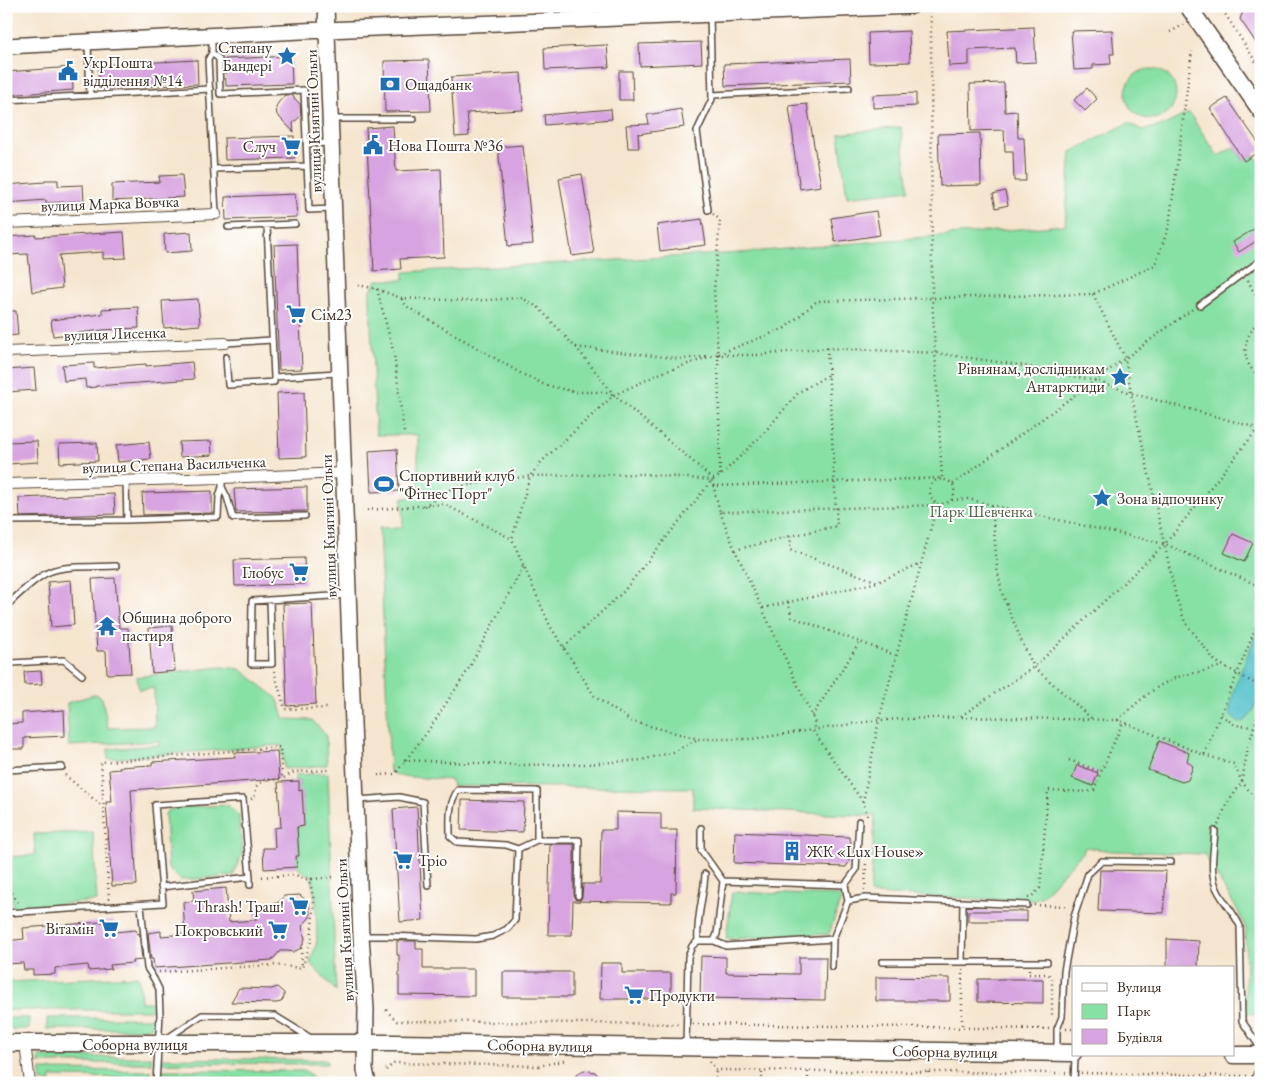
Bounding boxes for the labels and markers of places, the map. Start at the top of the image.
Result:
place label: Степану Бандері [218,37,273,76]
place icon: Степану Бандері [276,45,298,67]
place label: УкрПошта відділення №14 [82,52,183,91]
public building icon: УкрПошта відділення №14 [57,60,79,82]
bank icon: Ощадбанк [379,73,401,95]
place label: Ощадбанк [405,74,472,95]
public building icon: Нова Пошта №36 [362,134,384,156]
supermarket icon: Случ [280,135,302,157]
place label: Нова Пошта №36 [388,135,503,156]
place label: Случ [243,136,276,157]
supermarket icon: Сім23 [285,303,307,325]
place label: Сім23 [311,304,352,325]
place label: Рівнянам, дослідникам Антарктиди [958,358,1106,397]
place icon: Рівнянам, дослідникам Антарктиди [1109,366,1131,388]
place label: Спортивний клуб "Фітнес Порт" [399,465,515,504]
sports icon: Спортивний клуб "Фітнес Порт" [373,473,395,495]
place icon: Зона відпочинку [1091,487,1113,509]
place label: Зона відпочинку [1117,488,1225,509]
supermarket icon: Глобус [288,561,310,583]
place label: Глобус [242,562,284,583]
place label: Община доброго пастиря [122,607,232,646]
temple icon: Община доброго пастиря [96,615,118,637]
building icon: ЖК «Lux House» [781,840,803,862]
place label: ЖК «Lux House» [806,841,924,862]
supermarket icon: Тріо [392,849,414,871]
place label: Тріо [418,850,447,871]
supermarket icon: Thrash! Траш! [288,895,310,917]
place label: Thrash! Траш! [194,896,284,917]
supermarket icon: Вітамін [98,917,120,939]
place label: Вітамін [45,918,94,939]
supermarket icon: Покровський [267,919,289,941]
place label: Покровський [174,920,264,941]
supermarket icon: Продукти [623,984,645,1006]
place label: Продукти [649,985,716,1006]

